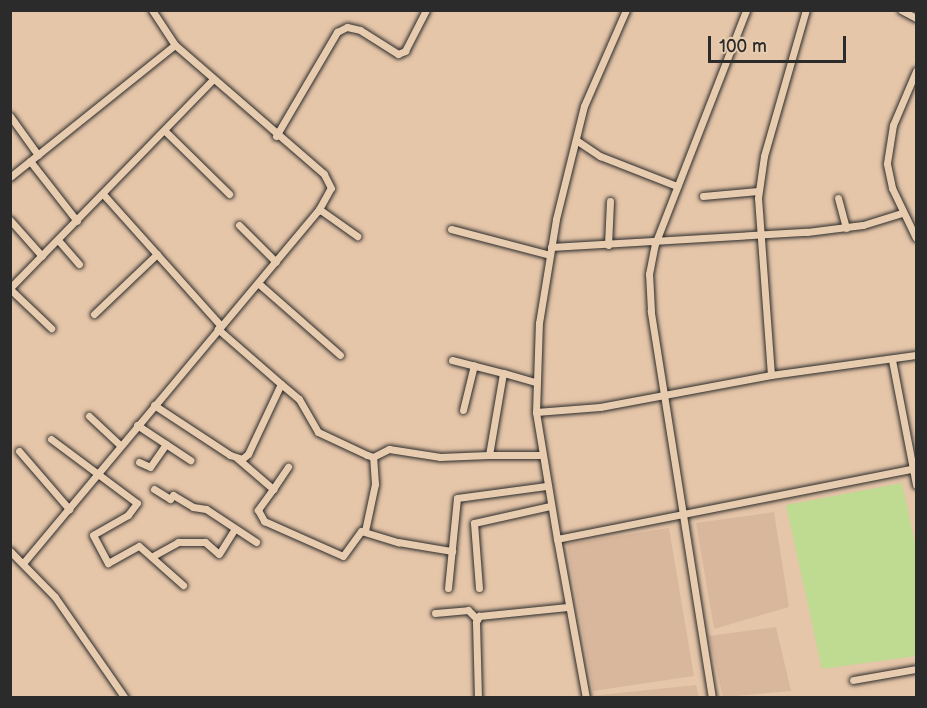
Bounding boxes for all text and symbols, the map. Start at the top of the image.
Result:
scale bar [711,24,849,62]
text: 100 m [719,36,767,57]

